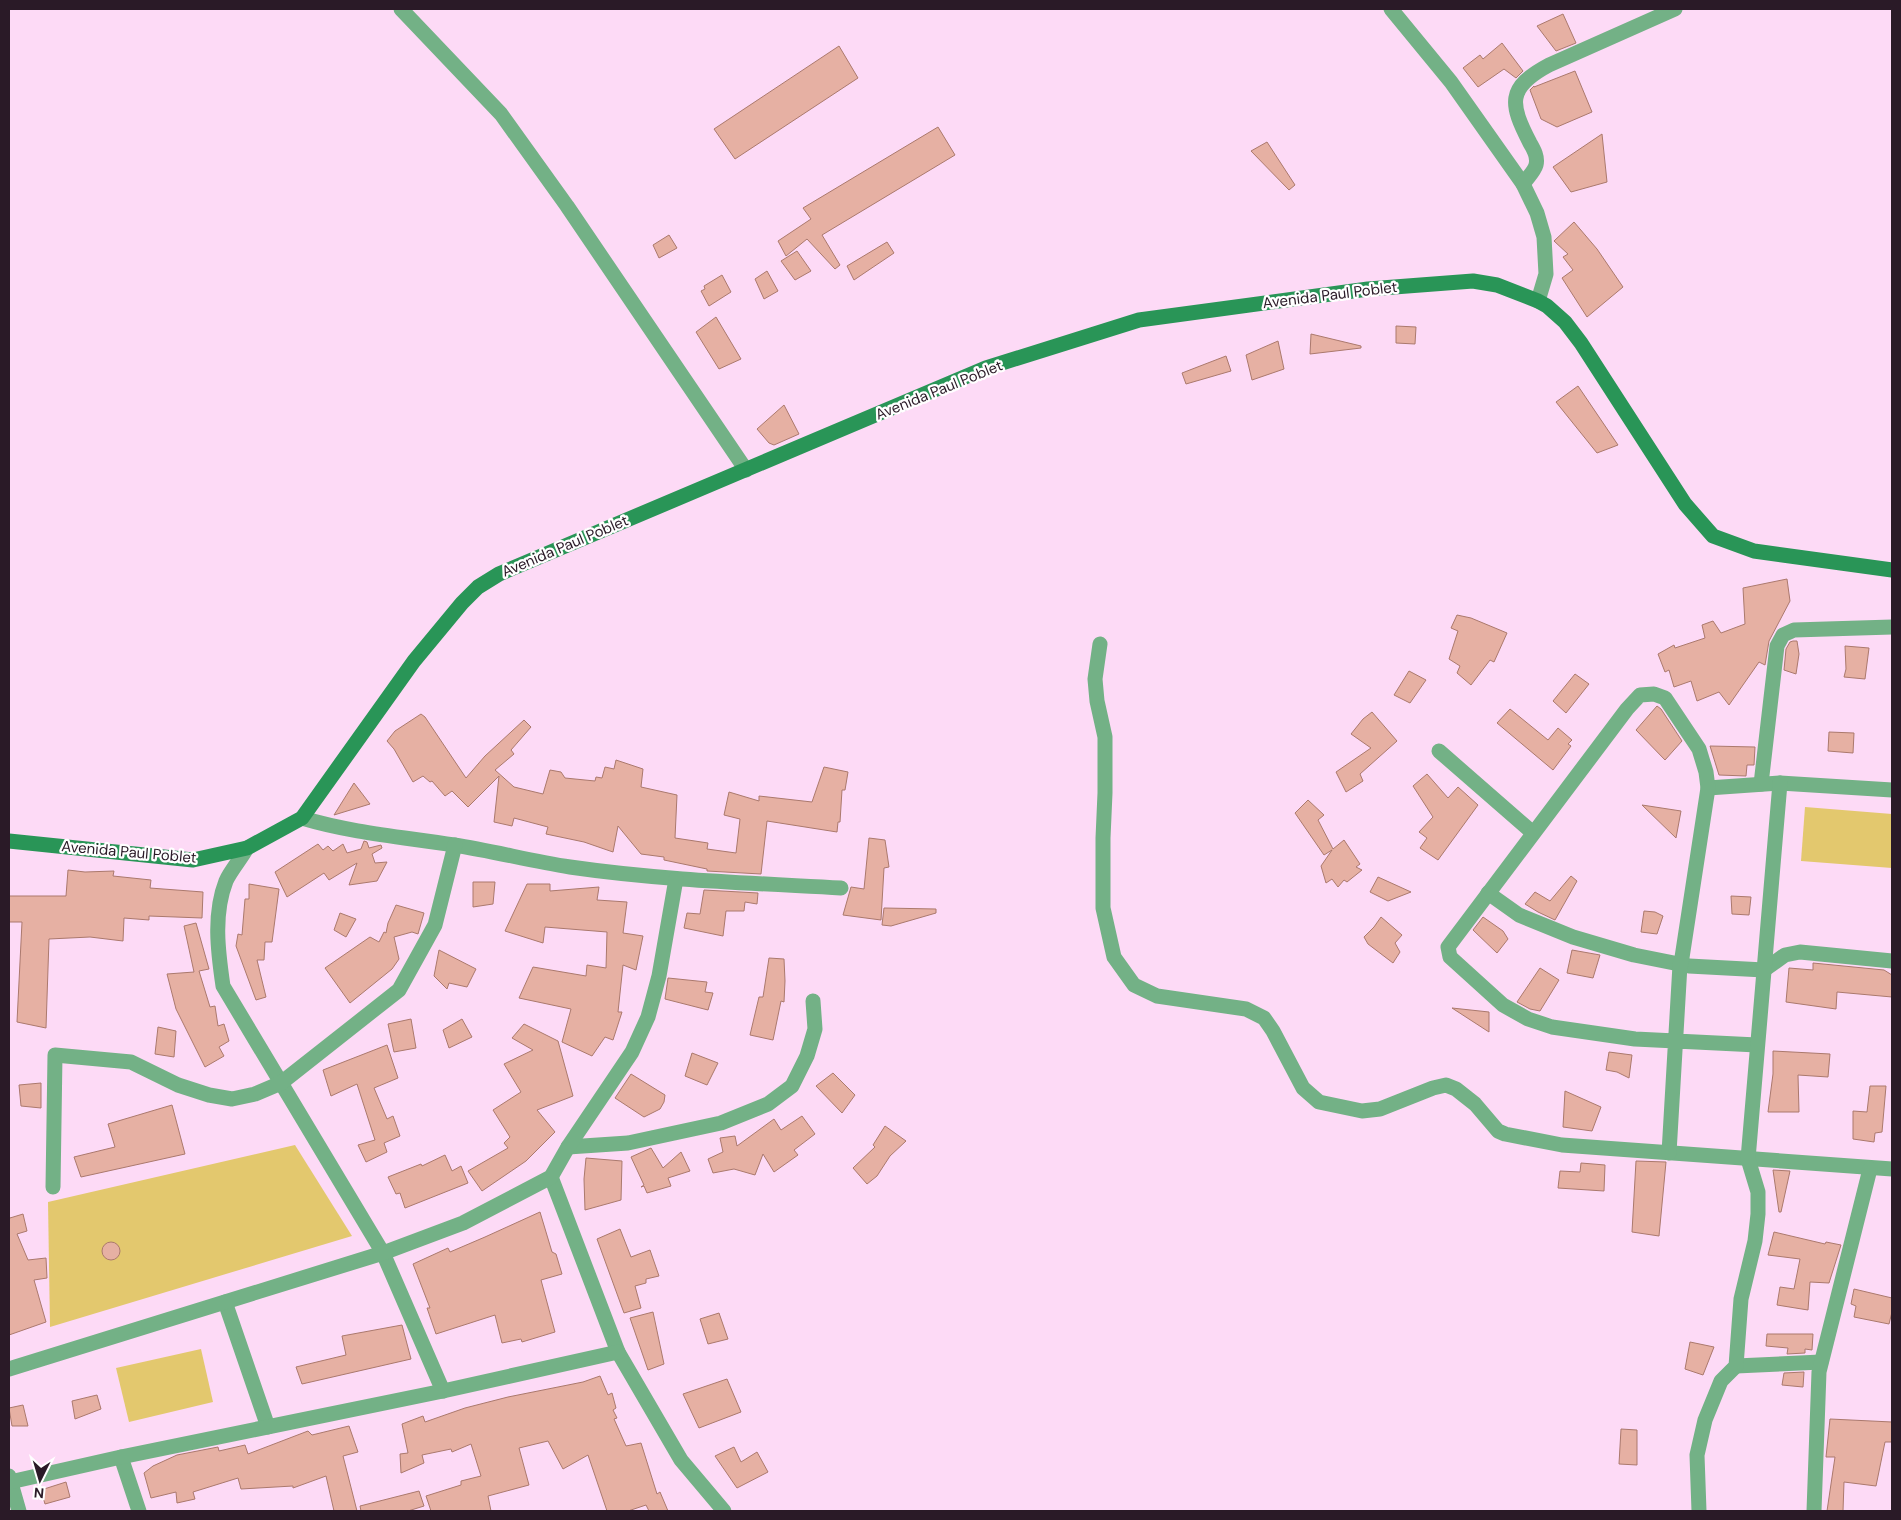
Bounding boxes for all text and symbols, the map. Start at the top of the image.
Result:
street label: Avenida Paul Poblet [1262,277,1399,313]
street label: Avenida Paul Poblet [872,355,1006,425]
street label: Avenida Paul Poblet [499,510,631,582]
street label: Avenida Paul Poblet [61,836,197,868]
north arrow [15,1455,65,1505]
text: N [33,1484,45,1502]

